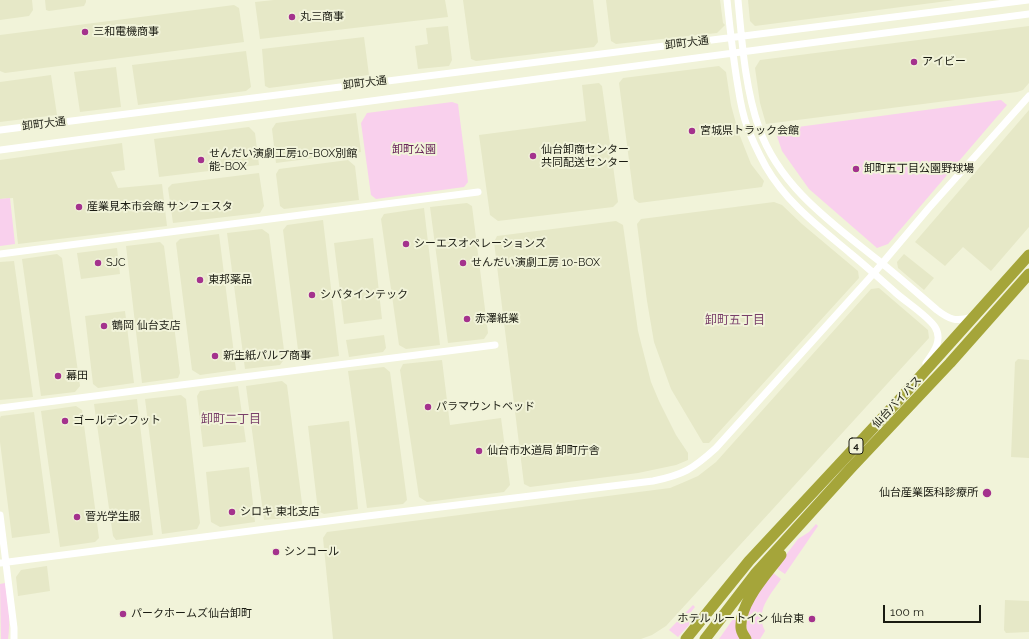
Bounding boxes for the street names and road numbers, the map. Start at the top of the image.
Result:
street label: 卸町大通 [664,34,710,52]
street label: 卸町大通 [342,74,388,92]
street label: 卸町大通 [21,115,67,133]
street label: 仙台バイパス [870,373,924,431]
road number: 4 [849,438,863,454]

